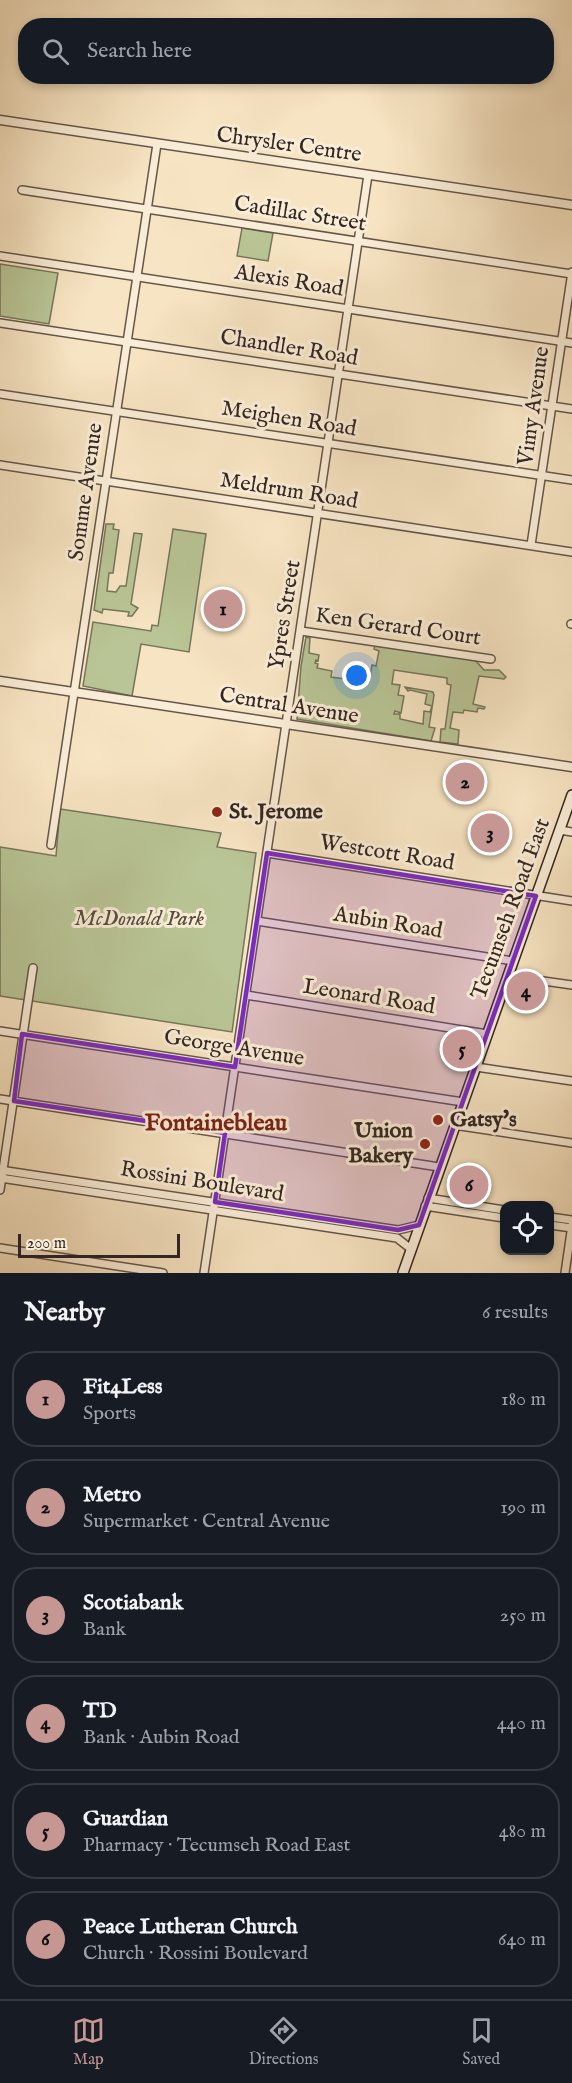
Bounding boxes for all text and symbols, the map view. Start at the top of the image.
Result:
search box [18,18,554,84]
icon: search [39,35,72,68]
text: Search here [87,37,192,65]
street label: Chrysler Centre [215,121,363,169]
street label: Cadillac Street [232,190,368,238]
street label: Alexis Road [232,258,346,303]
street label: Chandler Road [218,323,360,373]
street label: Vimy Avenue [512,345,556,468]
street label: Meighen Road [219,395,359,444]
street label: Somme Avenue [62,421,110,563]
street label: Meldrum Road [218,466,360,516]
street label: Ypres Street [262,558,308,672]
pin: 1 [204,586,242,632]
street label: Ken Gerard Court [313,602,483,653]
your location [342,661,371,690]
street label: Central Avenue [217,681,361,731]
pin: 2 [446,760,484,804]
place label: St. Jerome [229,798,323,826]
marker: St. Jerome [210,805,224,819]
pin: 3 [470,810,510,856]
street label: Tecumseh Road East [465,814,557,1004]
street label: Westcott Road [318,829,457,878]
street label: Aubin Road [330,900,445,945]
park label: McDonald Park [74,905,204,933]
pin: 4 [506,968,546,1014]
street label: Leonard Road [301,973,437,1021]
street label: George Avenue [162,1023,306,1073]
pin: 5 [442,1026,482,1072]
place label: Gatsy's [450,1106,517,1134]
district label: Fontainebleau [145,1108,288,1139]
marker: Gatsy's [431,1113,445,1127]
place label: Union Bakery [348,1117,414,1170]
marker: Union Bakery [418,1137,432,1151]
street label: Rossini Boulevard [118,1155,286,1209]
pin: 6 [450,1162,488,1208]
map controls [500,1201,554,1255]
button: locate [500,1201,554,1255]
scale bar [18,1231,180,1258]
text: 200 m [27,1234,66,1254]
text: Nearby [24,1296,105,1329]
text: 6 results [482,1300,548,1325]
text: Fit4Less [83,1373,163,1401]
text: 1 [42,1387,49,1412]
text: 180 m [501,1387,546,1412]
text: Sports [83,1401,136,1426]
text: Metro [83,1481,141,1509]
text: 2 [41,1495,50,1520]
text: 190 m [500,1495,546,1520]
text: Supermarket · Central Avenue [83,1509,330,1534]
text: Scotiabank [83,1589,183,1617]
text: 3 [42,1603,49,1628]
text: 250 m [500,1603,546,1628]
text: Bank [83,1617,126,1642]
text: TD [83,1697,117,1725]
text: 4 [41,1711,50,1736]
text: 440 m [497,1711,546,1736]
text: Bank · Aubin Road [83,1725,239,1750]
text: Guardian [83,1805,168,1833]
text: 5 [42,1819,49,1844]
text: 480 m [499,1819,546,1844]
text: Pharmacy · Tecumseh Road East [83,1833,350,1858]
text: Peace Lutheran Church [83,1913,298,1941]
text: 6 [41,1927,50,1952]
text: 640 m [498,1927,546,1952]
text: Church · Rossini Boulevard [83,1941,308,1966]
tab: Map [72,2014,105,2070]
tab: Directions [249,2014,318,2070]
tab: Saved [462,2014,500,2070]

